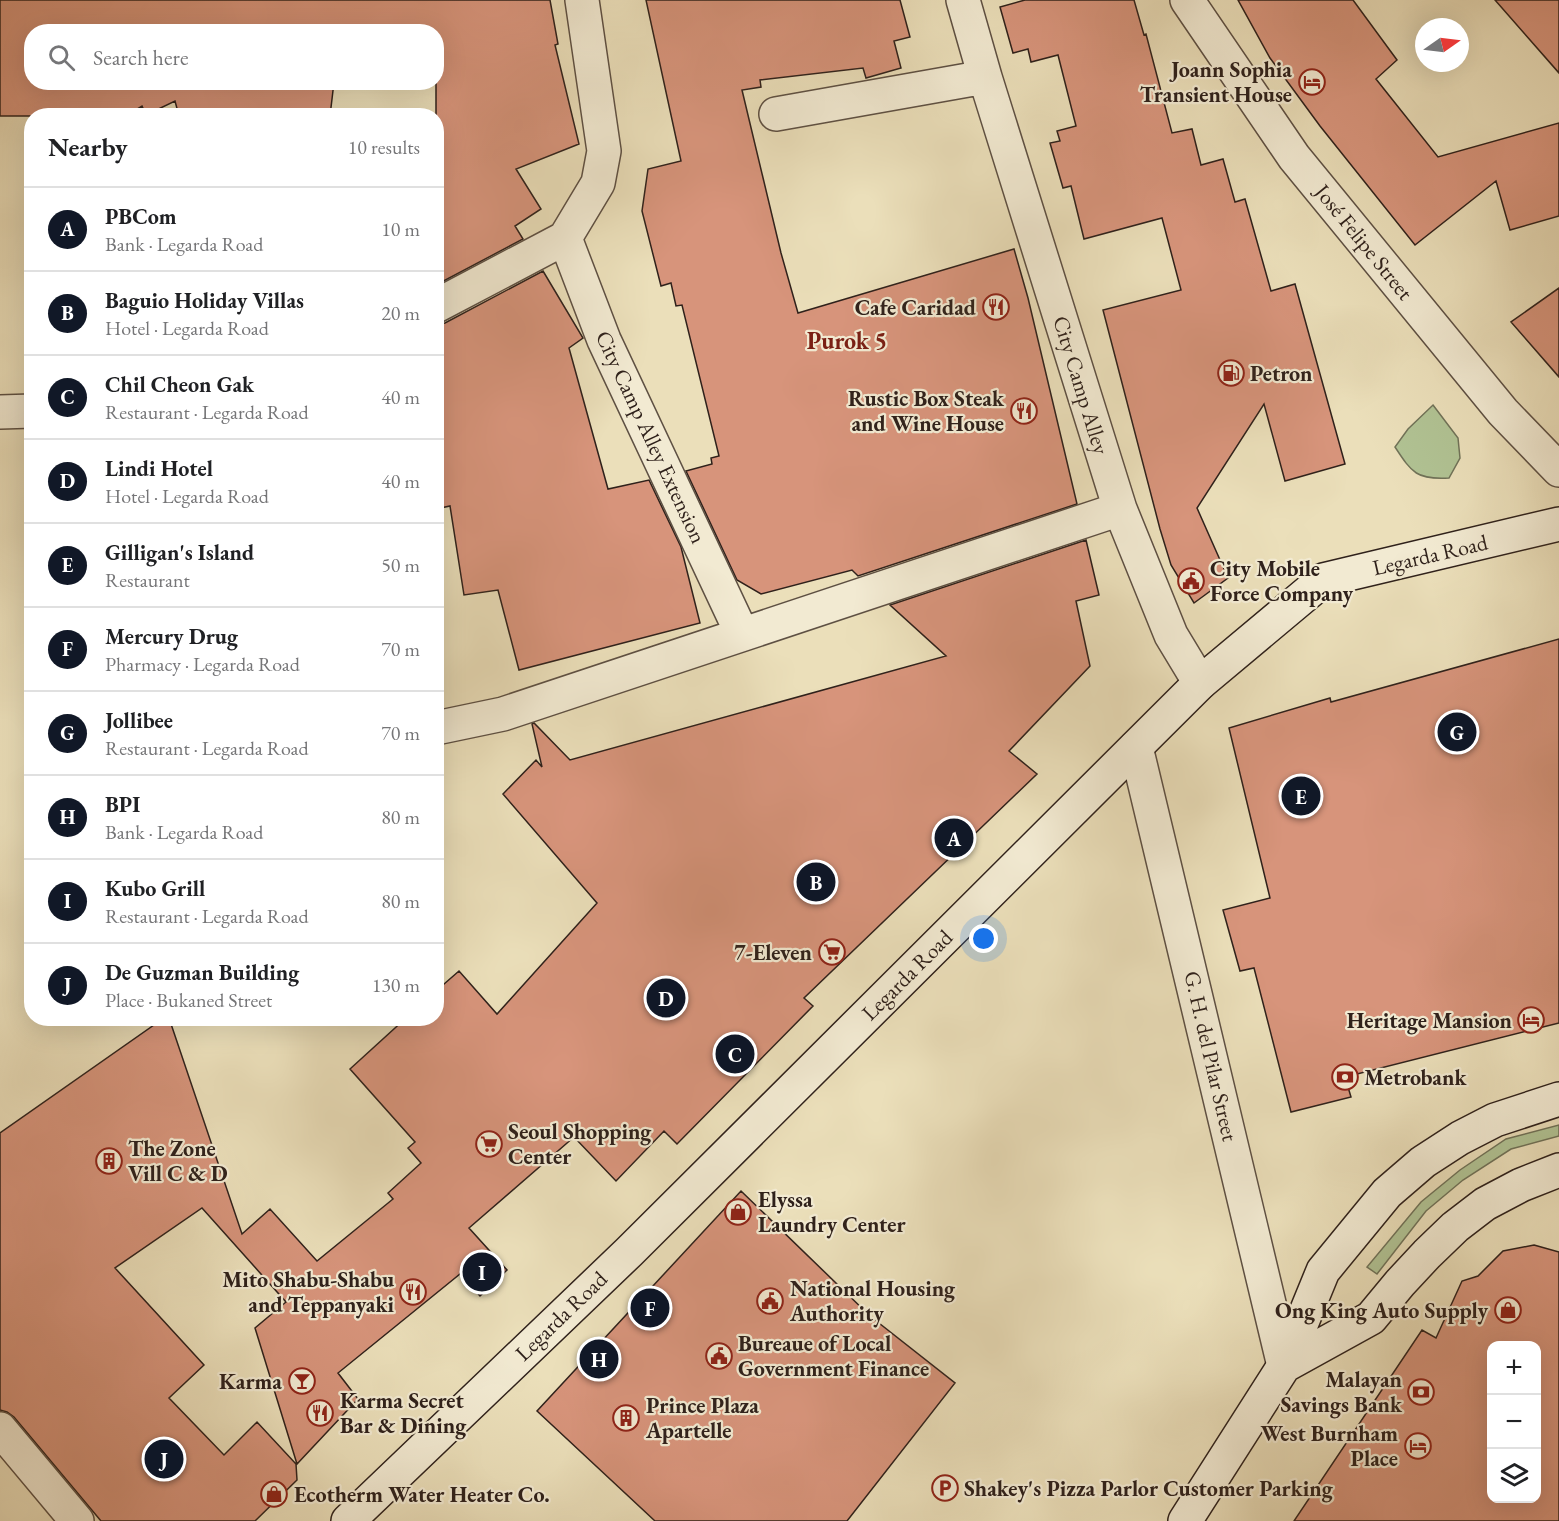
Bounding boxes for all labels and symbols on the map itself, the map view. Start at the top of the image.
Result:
north arrow [1415,18,1469,72]
place label: Joann Sophia Transient House [1140,55,1292,109]
hotel icon: Joann Sophia Transient House [1297,67,1327,97]
street label: José Felipe Street [1307,177,1420,306]
restaurant icon: Cafe Caridad [981,292,1011,322]
place label: Cafe Caridad [855,293,976,322]
street label: City Camp Alley [1046,312,1116,458]
district label: Purok 5 [807,325,887,356]
street label: City Camp Alley Extension [589,326,713,548]
fuel station icon: Petron [1216,358,1246,388]
place label: Petron [1250,359,1313,388]
place label: Rustic Box Steak and Wine House [848,384,1005,438]
restaurant icon: Rustic Box Steak and Wine House [1009,396,1039,426]
street label: Legarda Road [1370,527,1491,582]
place label: City Mobile Force Company [1210,554,1354,608]
public building icon: City Mobile Force Company [1176,566,1206,596]
pin: G [1438,710,1476,754]
pin: E [1282,774,1320,818]
pin: A [934,816,974,860]
pin: B [796,860,836,904]
street label: Legarda Road [855,923,959,1027]
your location [969,924,998,953]
supermarket icon: 7-Eleven [817,937,847,967]
place label: 7-Eleven [734,938,813,967]
street label: G. H. del Pilar Street [1177,968,1245,1144]
pin: D [646,976,686,1020]
hotel icon: Heritage Mansion [1516,1005,1546,1035]
place label: Heritage Mansion [1347,1006,1513,1035]
pin: C [716,1032,754,1076]
bank icon: Metrobank [1330,1062,1360,1092]
place label: Metrobank [1364,1063,1467,1092]
place label: Seoul Shopping Center [508,1117,652,1171]
supermarket icon: Seoul Shopping Center [474,1129,504,1159]
place label: The Zone Vill C & D [128,1134,228,1188]
building icon: The Zone Vill C & D [94,1146,124,1176]
place label: Elyssa Laundry Center [758,1185,906,1239]
shop icon: Elyssa Laundry Center [723,1197,753,1227]
pin: I [462,1250,502,1294]
street label: Legarda Road [509,1264,614,1367]
place label: Mito Shabu-Shabu and Teppanyaki [222,1265,395,1319]
place label: National Housing Authority [789,1274,956,1328]
restaurant icon: Mito Shabu-Shabu and Teppanyaki [398,1277,428,1307]
pin: F [630,1286,670,1330]
public building icon: National Housing Authority [755,1286,785,1316]
shop icon: Ong King Auto Supply [1493,1295,1523,1325]
place label: Ong King Auto Supply [1275,1296,1488,1325]
place label: Bureaue of Local Government Finance [738,1329,929,1383]
pin: H [580,1336,618,1382]
public building icon: Bureaue of Local Government Finance [704,1341,734,1371]
place label: Malayan Savings Bank [1280,1365,1403,1419]
bar icon: Karma [287,1366,317,1396]
place label: Karma [219,1367,282,1396]
bank icon: Malayan Savings Bank [1406,1377,1436,1407]
place label: Karma Secret Bar & Dining [340,1386,467,1440]
place label: Prince Plaza Apartelle [645,1391,759,1445]
restaurant icon: Karma Secret Bar & Dining [305,1398,335,1428]
building icon: Prince Plaza Apartelle [611,1403,641,1433]
place label: West Burnham Place [1260,1419,1398,1473]
hotel icon: West Burnham Place [1403,1431,1433,1461]
pin: J [144,1436,184,1482]
parking icon: Shakey's Pizza Parlor Customer Parking [930,1473,960,1503]
place label: Shakey's Pizza Parlor Customer Parking [964,1474,1334,1503]
shop icon: Ecotherm Water Heater Co. [259,1479,289,1509]
place label: Ecotherm Water Heater Co. [294,1480,550,1509]

